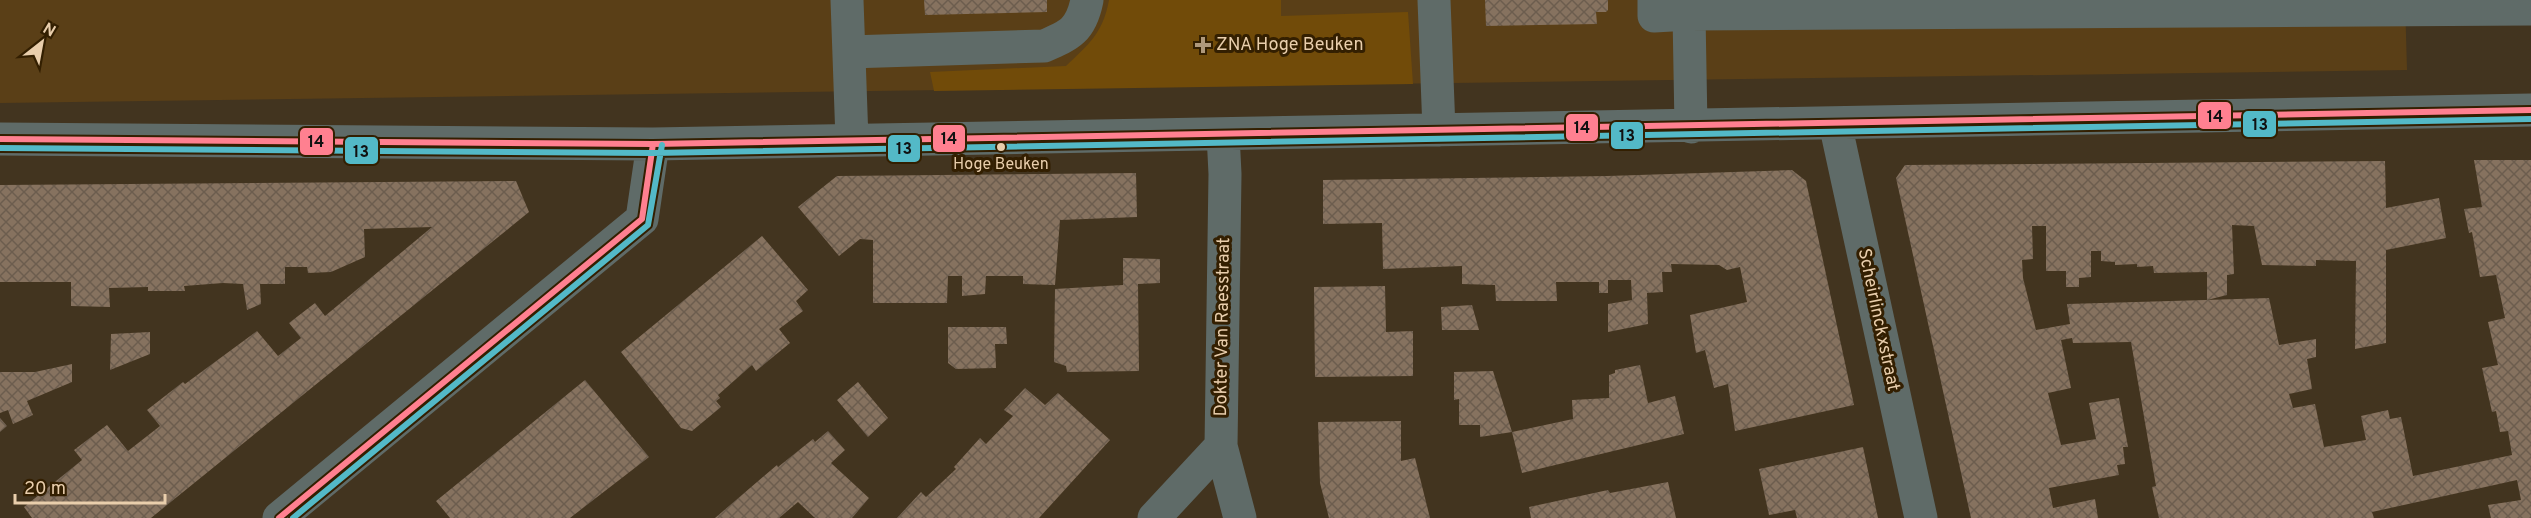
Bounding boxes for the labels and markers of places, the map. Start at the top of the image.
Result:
place label: ZNA Hoge Beuken [1216,34,1364,57]
marker: ZNA Hoge Beuken [1194,36,1212,54]
marker: Hoge Beuken [995,141,1007,153]
place label: Hoge Beuken [953,155,1049,175]

